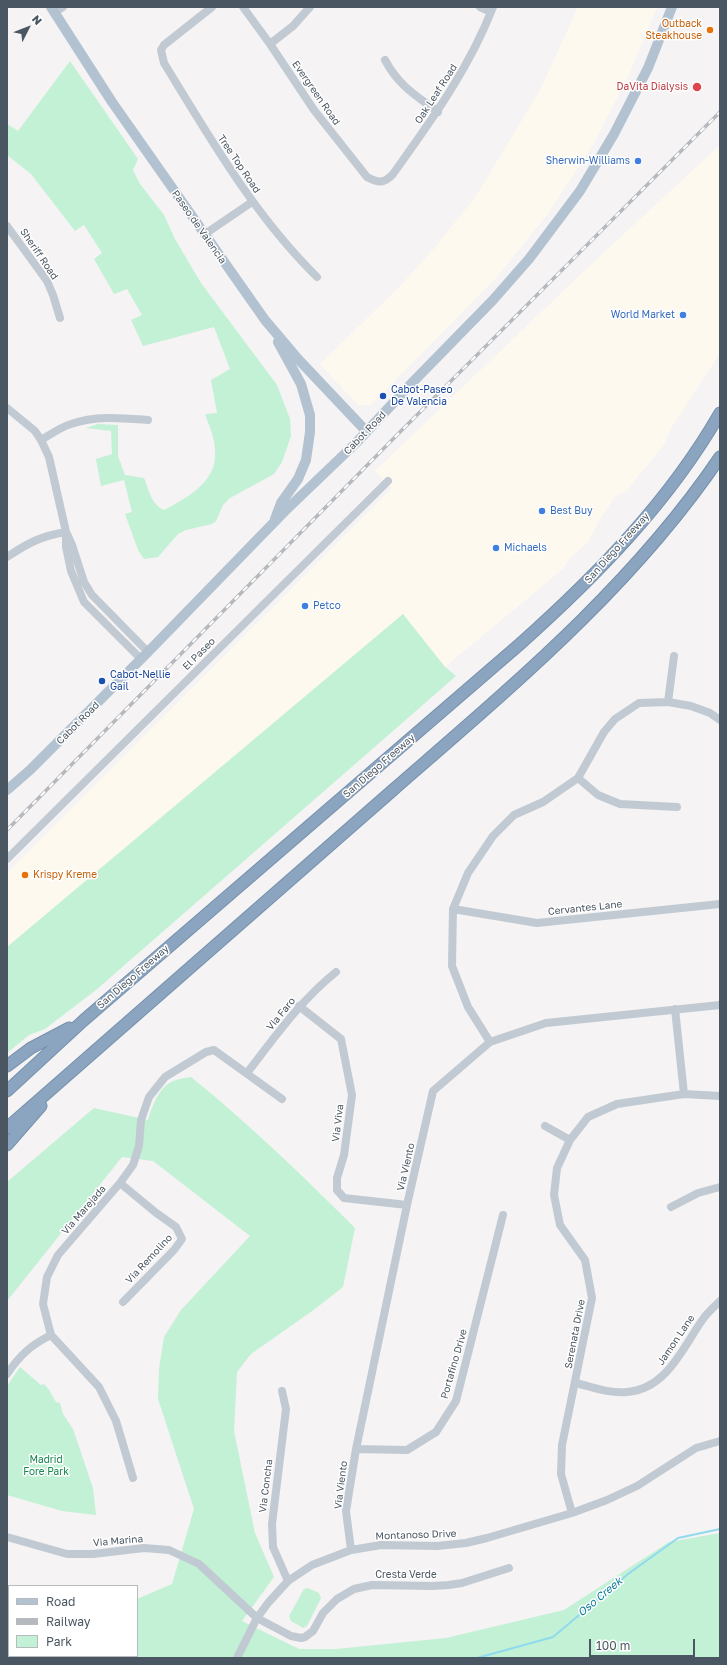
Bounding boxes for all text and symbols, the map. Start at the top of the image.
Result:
north arrow [8,8,48,48]
text: N [30,12,45,27]
place label: Outback Steakhouse [645,18,702,42]
marker: Outback Steakhouse [705,25,715,35]
street label: Evergreen Road [289,59,343,127]
street label: Oak Leaf Road [412,62,460,126]
place label: DaVita Dialysis [617,81,688,93]
marker: DaVita Dialysis [691,81,703,93]
street label: Tree Top Road [215,133,263,195]
place label: Sherwin-Williams [546,155,630,167]
marker: Sherwin-Williams [633,156,643,166]
street label: Paseo de Valencia [169,188,229,266]
street label: Sheriff Road [17,226,61,282]
place label: World Market [611,309,675,321]
marker: World Market [678,310,688,320]
place label: Cabot-Paseo De Valencia [391,384,452,408]
marker: Cabot-Paseo De Valencia [378,391,388,401]
street label: Cabot Road [341,409,389,457]
place label: Best Buy [550,505,593,517]
marker: Best Buy [537,506,547,516]
street label: San Diego Freeway [582,510,652,586]
place label: Michaels [504,542,547,554]
marker: Michaels [491,543,501,553]
place label: Petco [313,600,341,612]
marker: Petco [300,601,310,611]
street label: El Paseo [180,635,218,673]
place label: Cabot-Nellie Gail [110,669,170,692]
marker: Cabot-Nellie Gail [97,676,107,686]
street label: Cabot Road [54,699,102,747]
street label: San Diego Freeway [341,732,417,800]
place label: Krispy Kreme [33,869,97,881]
marker: Krispy Kreme [20,870,30,880]
street label: Cervantes Lane [547,898,623,918]
street label: San Diego Freeway [95,943,171,1011]
street label: Via Faro [264,995,298,1033]
street label: Via Viva [330,1103,346,1143]
street label: Via Viento [395,1142,417,1192]
street label: Via Marejada [59,1183,109,1237]
street label: Via Remolino [123,1232,175,1286]
street label: Serenata Drive [562,1298,588,1370]
street label: Jamon Lane [655,1313,697,1367]
street label: Portafino Drive [438,1328,470,1400]
park label: Madrid Fore Park [23,1454,69,1478]
street label: Via Concha [257,1459,275,1513]
street label: Via Viento [332,1460,350,1510]
street label: Montanoso Drive [375,1528,457,1542]
street label: Via Marina [92,1533,144,1549]
street label: Cresta Verde [375,1569,437,1581]
water label: Oso Creek [575,1575,625,1619]
legend [8,1585,138,1657]
text: Road [46,1594,75,1609]
text: Railway [46,1614,91,1629]
scale bar [591,1631,697,1657]
text: Park [46,1634,72,1649]
text: 100 m [596,1638,630,1653]

